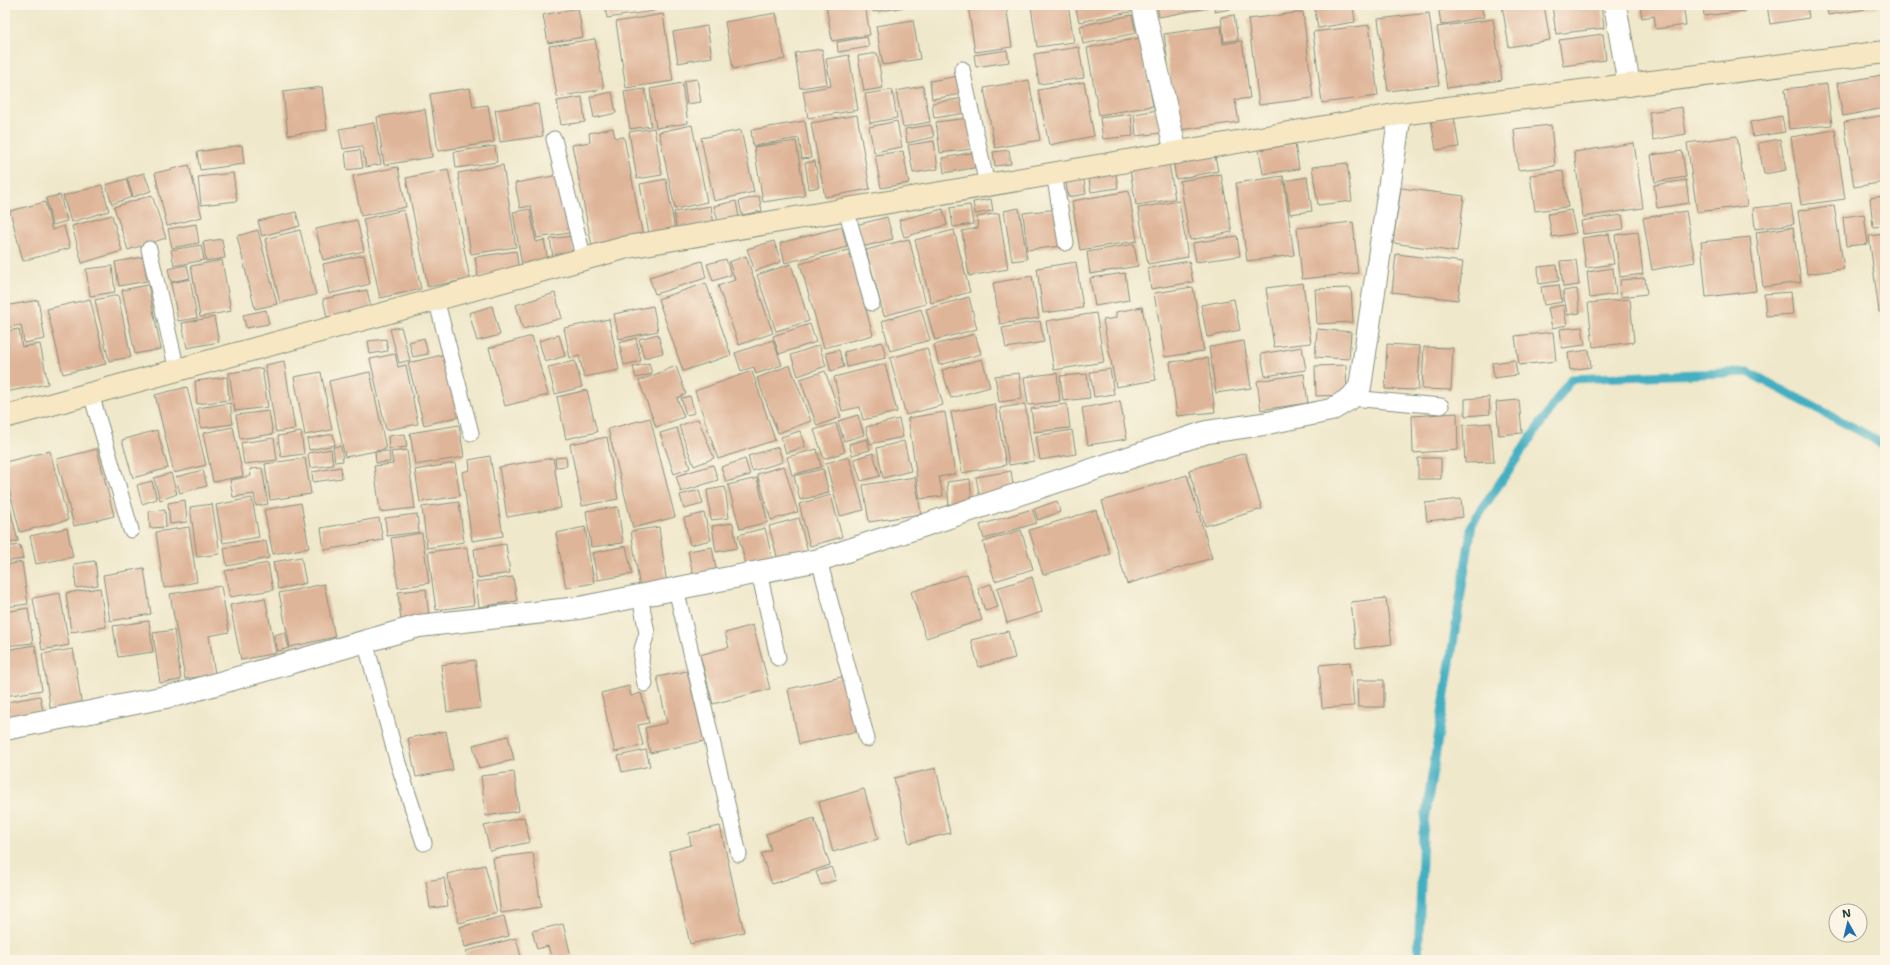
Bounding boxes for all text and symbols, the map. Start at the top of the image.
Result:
north arrow [1828,903,1868,943]
text: N [1841,906,1852,922]

